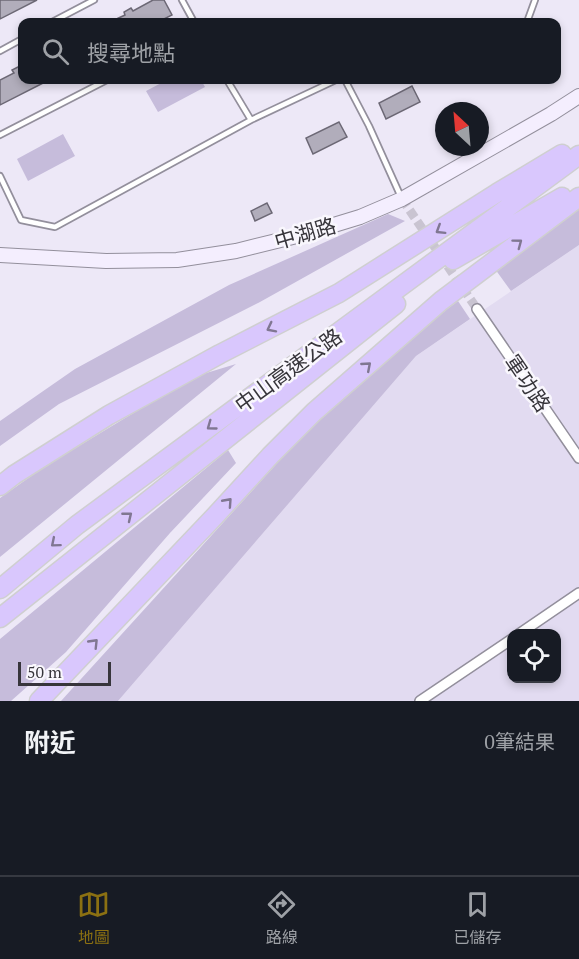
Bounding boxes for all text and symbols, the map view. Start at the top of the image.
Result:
search box [18,18,561,84]
icon: search [39,35,72,68]
text: 搜尋地點 [87,38,175,67]
north arrow [435,102,489,156]
street label: 中湖路 [271,211,339,255]
one-way arrow [435,222,446,233]
one-way arrow [512,239,523,250]
one-way arrow [267,321,278,332]
street label: 中山高速公路 [229,322,347,418]
street label: 軍功路 [499,349,557,417]
one-way arrow [360,362,371,373]
one-way arrow [206,419,217,430]
one-way arrow [221,498,232,509]
one-way arrow [121,512,132,523]
one-way arrow [51,536,62,547]
map controls [507,629,561,683]
button: locate [507,629,561,683]
one-way arrow [86,640,97,651]
scale bar [18,659,111,686]
text: 50 m [27,661,62,683]
text: 附近 [24,725,76,759]
text: 0筆結果 [484,728,555,755]
tab: 地圖 [77,888,110,948]
tab: 路線 [265,888,298,948]
tab: 已儲存 [453,888,501,948]

